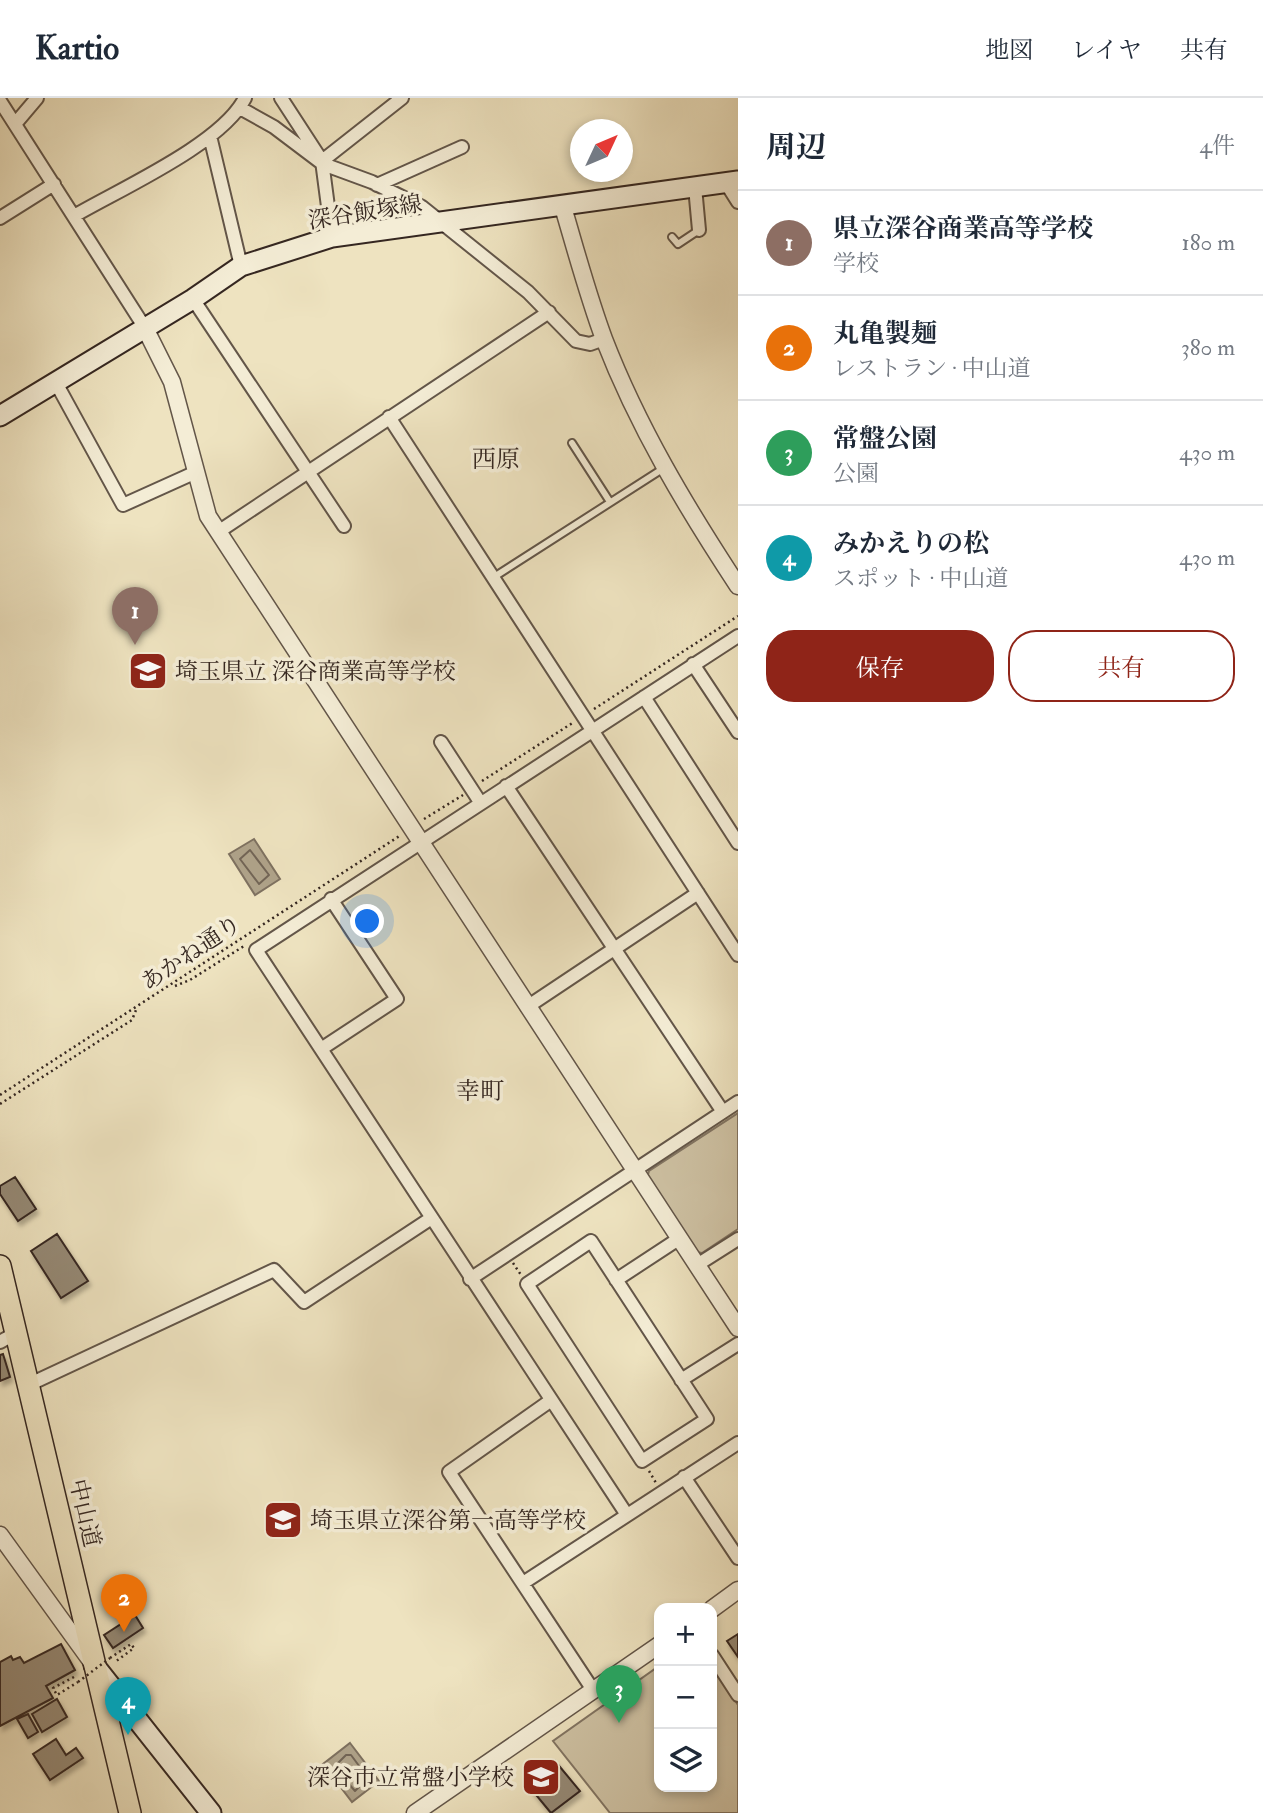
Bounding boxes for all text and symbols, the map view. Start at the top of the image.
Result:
text: Kartio [35,28,119,69]
text: 地図 [985,35,1033,66]
text: レイヤ [1071,35,1142,66]
text: 共有 [1180,35,1228,66]
north arrow [570,119,633,182]
text: 周辺 [766,129,826,166]
text: 4件 [1200,131,1235,160]
street label: 深谷飯塚線 [306,189,424,235]
text: 県立深谷商業高等学校 [833,213,1093,245]
text: 1 [785,228,793,257]
text: 180 m [1182,228,1235,257]
text: 学校 [833,249,879,278]
text: 丸亀製麺 [833,318,937,350]
text: 2 [783,333,795,362]
text: 380 m [1181,333,1235,362]
text: レストラン · 中山道 [833,354,1031,383]
text: 常盤公園 [833,423,937,455]
text: 3 [785,438,793,467]
text: 430 m [1179,438,1235,467]
district label: 西原 [472,444,520,475]
text: 公園 [833,459,879,488]
text: みかえりの松 [833,528,989,560]
text: 4 [783,543,795,572]
text: 430 m [1179,543,1235,572]
text: スポット · 中山道 [833,564,1008,593]
pin: 1 [112,587,158,645]
button: 保存 [766,630,994,702]
button: 共有 [1008,630,1235,702]
school or university icon: 埼玉県立 深谷商業高等学校 [127,650,169,692]
place label: 埼玉県立 深谷商業高等学校 [175,657,456,686]
your location [350,904,384,938]
street label: あかね通り [135,909,247,997]
district label: 幸町 [456,1076,504,1107]
street label: 中山道 [63,1476,107,1550]
school or university icon: 埼玉県立深谷第一高等学校 [262,1499,304,1541]
place label: 埼玉県立深谷第一高等学校 [310,1506,586,1535]
pin: 2 [101,1574,147,1632]
map controls [654,1603,717,1792]
button: + [654,1603,717,1666]
pin: 3 [596,1665,642,1723]
button: − [654,1666,717,1729]
pin: 4 [105,1677,151,1735]
button: layers [654,1729,717,1792]
school or university icon: 深谷市立常盤小学校 [520,1756,562,1798]
place label: 深谷市立常盤小学校 [307,1763,514,1792]

